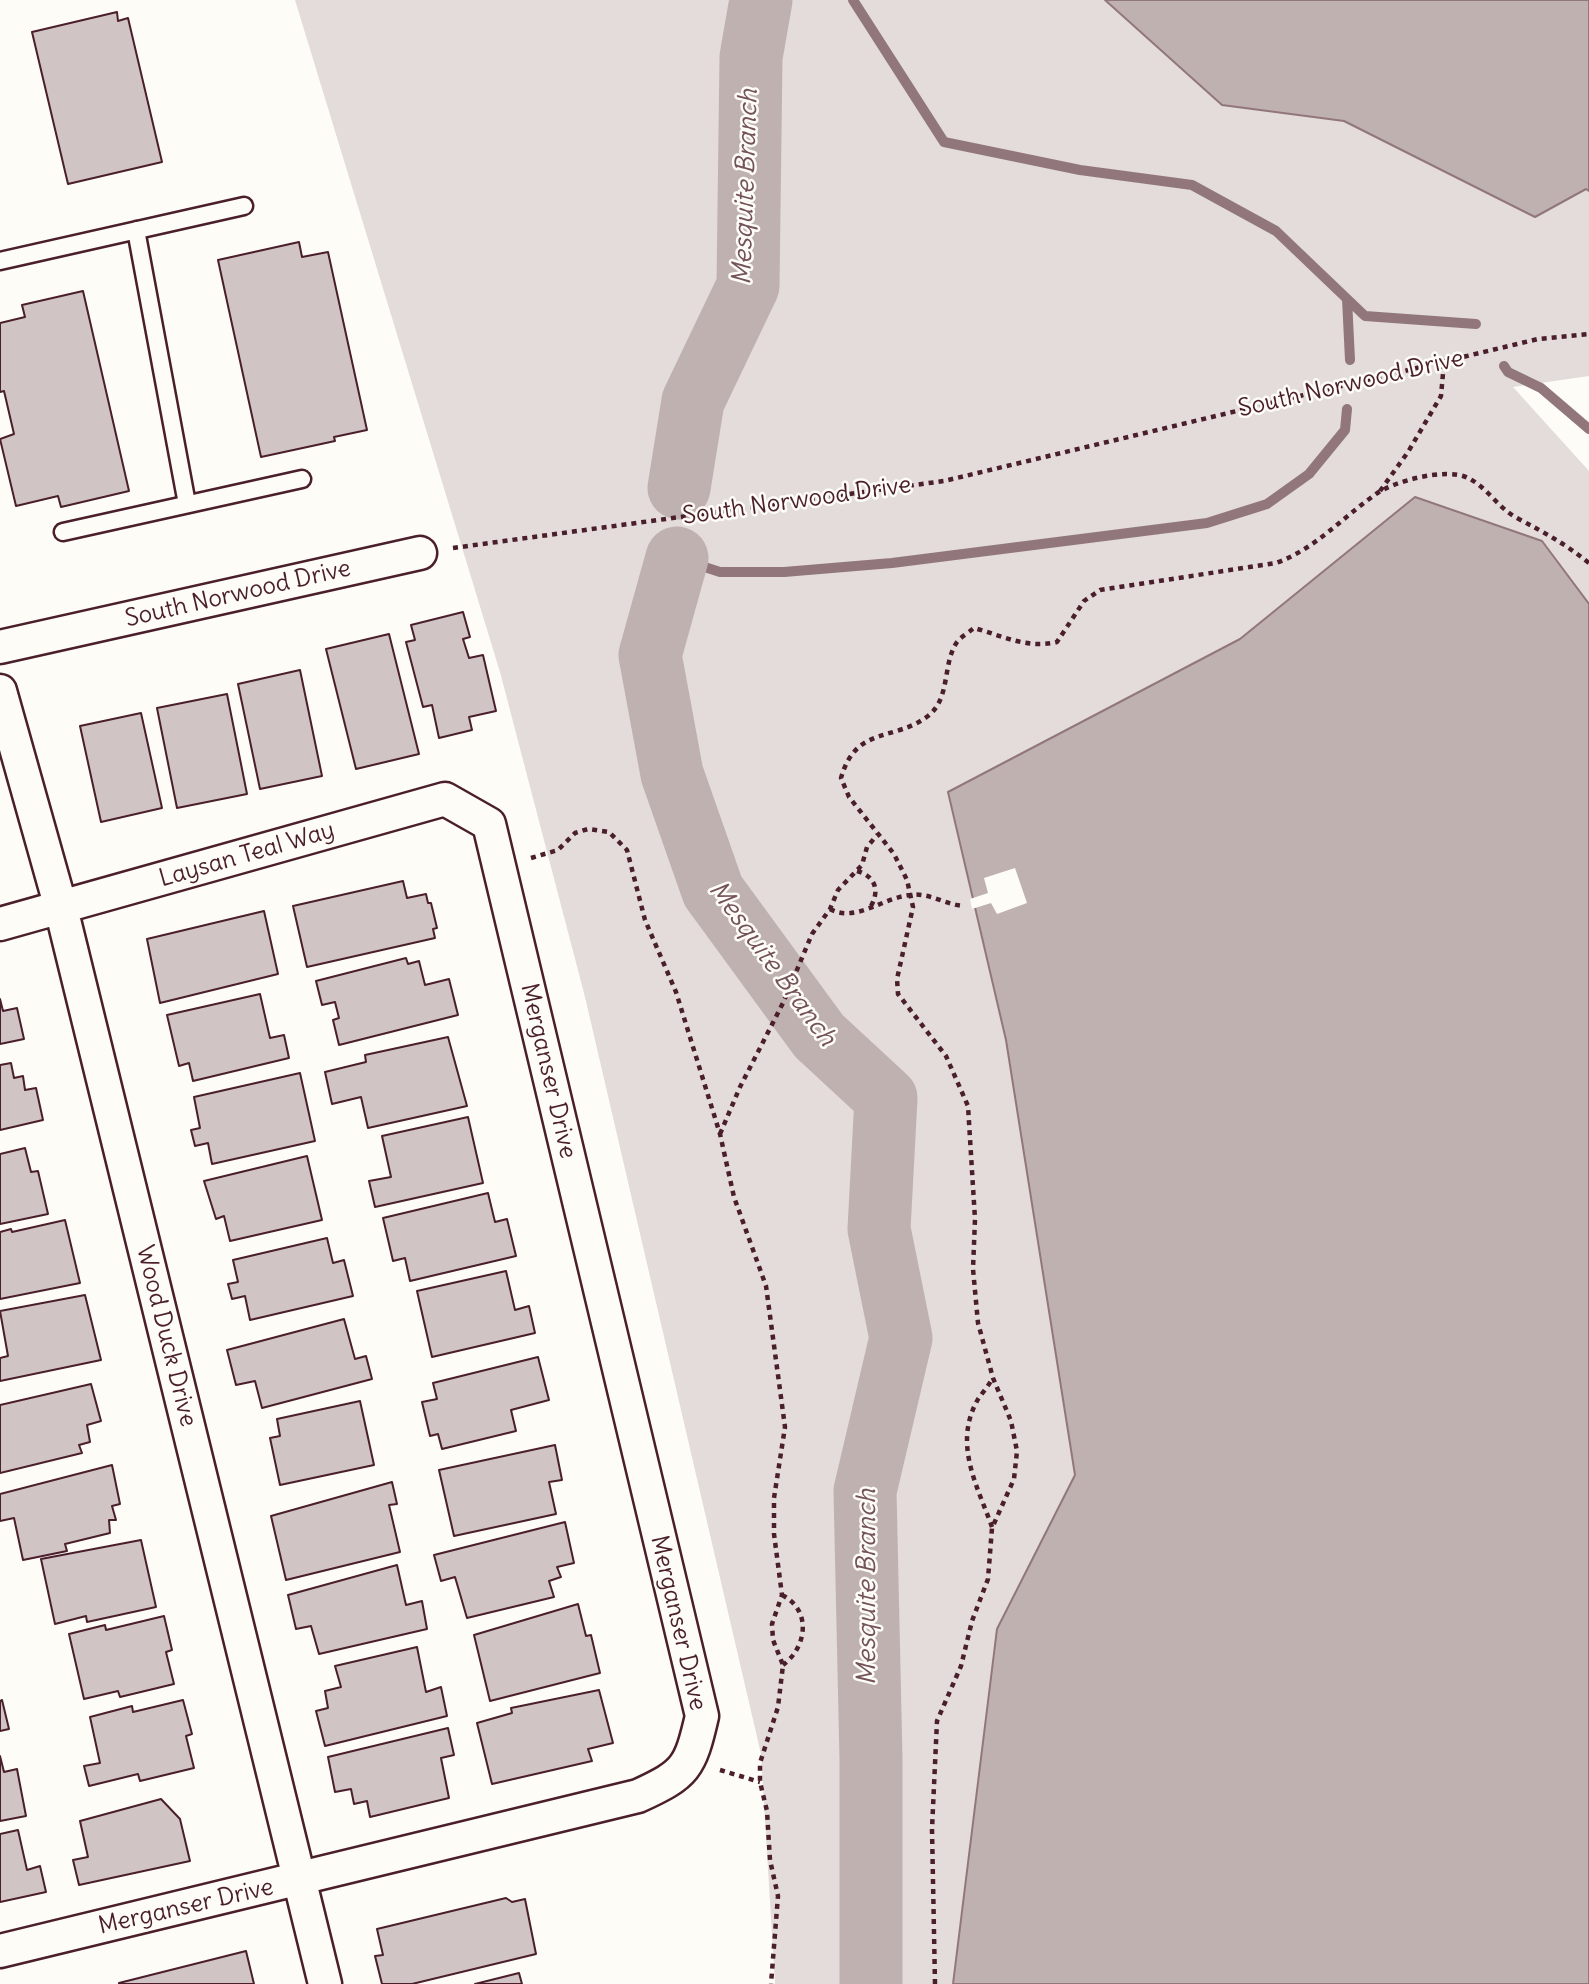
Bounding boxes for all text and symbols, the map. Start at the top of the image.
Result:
water label: Mesquite Branch [727,88,765,286]
street label: South Norwood Drive [1235,344,1467,424]
street label: South Norwood Drive [681,471,913,531]
street label: South Norwood Drive [122,554,354,634]
street label: Laysan Teal Way [156,816,338,894]
water label: Mesquite Branch [702,875,842,1053]
street label: Merganser Drive [514,981,582,1161]
street label: Wood Duck Drive [130,1242,202,1430]
water label: Mesquite Branch [852,1489,884,1685]
street label: Merganser Drive [644,1533,712,1713]
street label: Merganser Drive [96,1873,276,1941]

